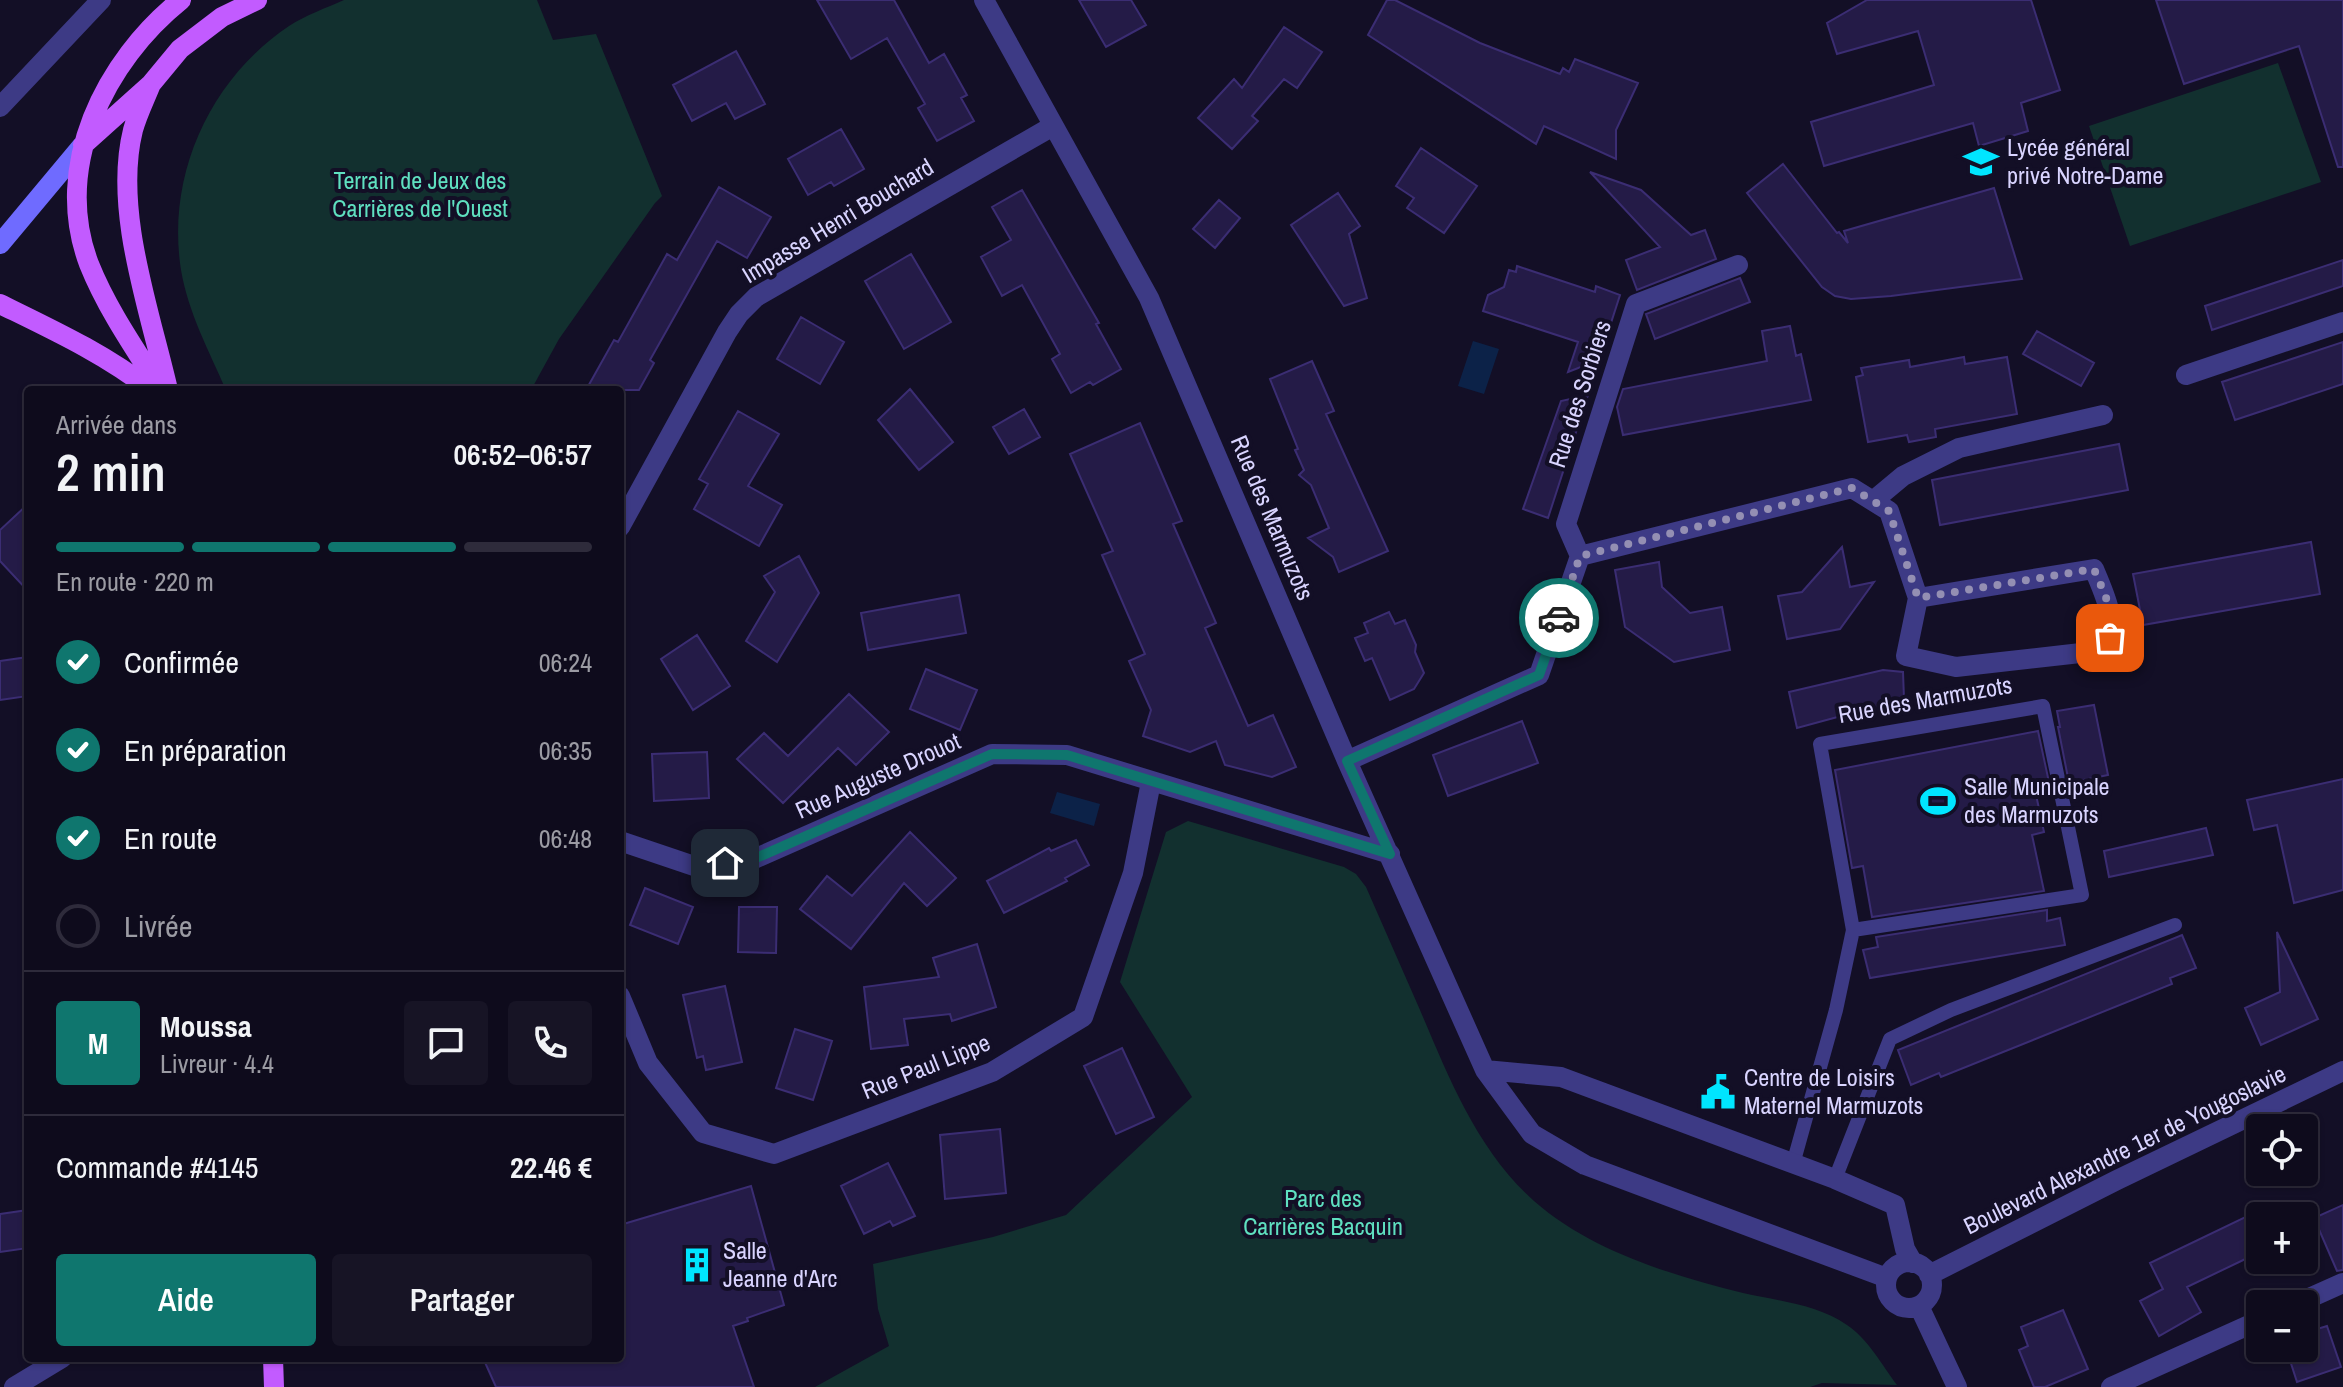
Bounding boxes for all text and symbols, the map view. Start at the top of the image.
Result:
place label: Lycée général privé Notre-Dame [2007,131,2163,191]
school or university icon: Lycée général privé Notre-Dame [1962,143,2000,181]
street label: Impasse Henri Bouchard [736,150,939,290]
park label: Terrain de Jeux des Carrières de l'Ouest [332,164,508,224]
street label: Rue des Sorbiers [1540,316,1618,471]
text: Arrivée dans [56,407,177,442]
street label: Rue des Marmuzots [1224,430,1322,605]
text: 06:52–06:57 [453,434,592,474]
text: 2 min [56,437,166,507]
text: En route · 220 m [56,564,214,599]
courier [1519,578,1599,658]
icon: car [1537,596,1581,640]
pin [2076,604,2144,672]
icon: bag [2088,616,2132,660]
icon: check [56,640,100,684]
text: Confirmée [124,642,239,682]
text: 06:24 [539,645,592,680]
street label: Rue des Marmuzots [1835,668,2014,730]
street label: Rue Auguste Drouot [790,724,966,826]
icon: check [56,728,100,772]
text: En préparation [124,730,287,770]
text: 06:35 [539,733,592,768]
place label: Salle Municipale des Marmuzots [1964,770,2110,830]
sports icon: Salle Municipale des Marmuzots [1919,782,1957,820]
icon: check [56,816,100,860]
text: En route [124,818,217,858]
text: 06:48 [539,821,592,856]
pin [691,829,759,897]
icon: home [703,841,747,885]
text: Livrée [124,906,192,946]
button: chat [404,1001,488,1085]
button: phone [508,1001,592,1085]
text: Moussa [160,1006,252,1046]
text: M [88,1023,108,1063]
street label: Rue Paul Lippe [857,1026,995,1106]
text: Livreur · 4.4 [160,1046,274,1081]
street label: Boulevard Alexandre 1er de Yougoslavie [1958,1057,2291,1241]
place label: Centre de Loisirs Maternel Marmuzots [1744,1061,1923,1121]
public building icon: Centre de Loisirs Maternel Marmuzots [1699,1073,1737,1111]
map controls [2246,1114,2318,1362]
button: locate [2246,1114,2318,1186]
text: Commande #4145 [56,1147,258,1187]
text: 22.46 € [510,1147,592,1187]
park label: Parc des Carrières Bacquin [1243,1182,1403,1242]
button: + [2246,1202,2318,1274]
place label: Salle Jeanne d'Arc [723,1234,837,1294]
building icon: Salle Jeanne d'Arc [678,1246,716,1284]
button: Aide [56,1254,316,1346]
button: Partager [332,1254,592,1346]
button: − [2246,1290,2318,1362]

